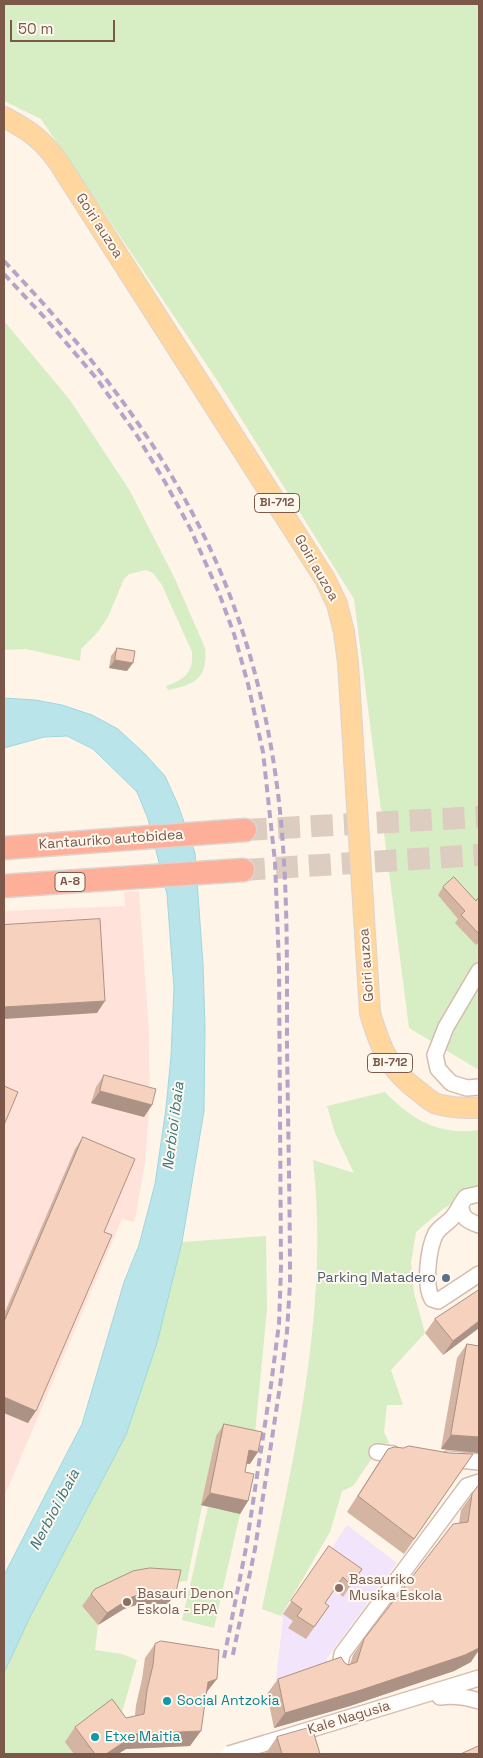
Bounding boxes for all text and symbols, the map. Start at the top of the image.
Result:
scale bar [12,10,118,42]
text: 50 m [18,19,53,38]
street label: Goiri auzoa [72,190,126,262]
road number: BI-712 [254,493,300,512]
street label: Goiri auzoa [290,532,342,604]
street label: Kantauriko autobidea [38,827,184,853]
road number: A-8 [55,872,85,892]
street label: Goiri auzoa [356,928,378,1002]
road number: BI-712 [368,1054,412,1072]
water label: Nerbioi ibaia [160,1081,188,1171]
place label: Parking Matadero [317,1270,436,1286]
marker: Parking Matadero [440,1272,452,1284]
water label: Nerbioi ibaia [26,1467,84,1553]
place label: Basauriko Musika Eskola [349,1572,442,1604]
marker: Basauriko Musika Eskola [333,1582,345,1594]
place label: Basauri Denon Eskola - EPA [137,1586,234,1618]
marker: Basauri Denon Eskola - EPA [121,1596,133,1608]
place label: Social Antzokia [177,1693,279,1709]
marker: Social Antzokia [161,1695,173,1707]
street label: Kale Nagusia [306,1697,392,1739]
place label: Etxe Maitia [105,1729,181,1745]
marker: Etxe Maitia [89,1731,101,1743]

